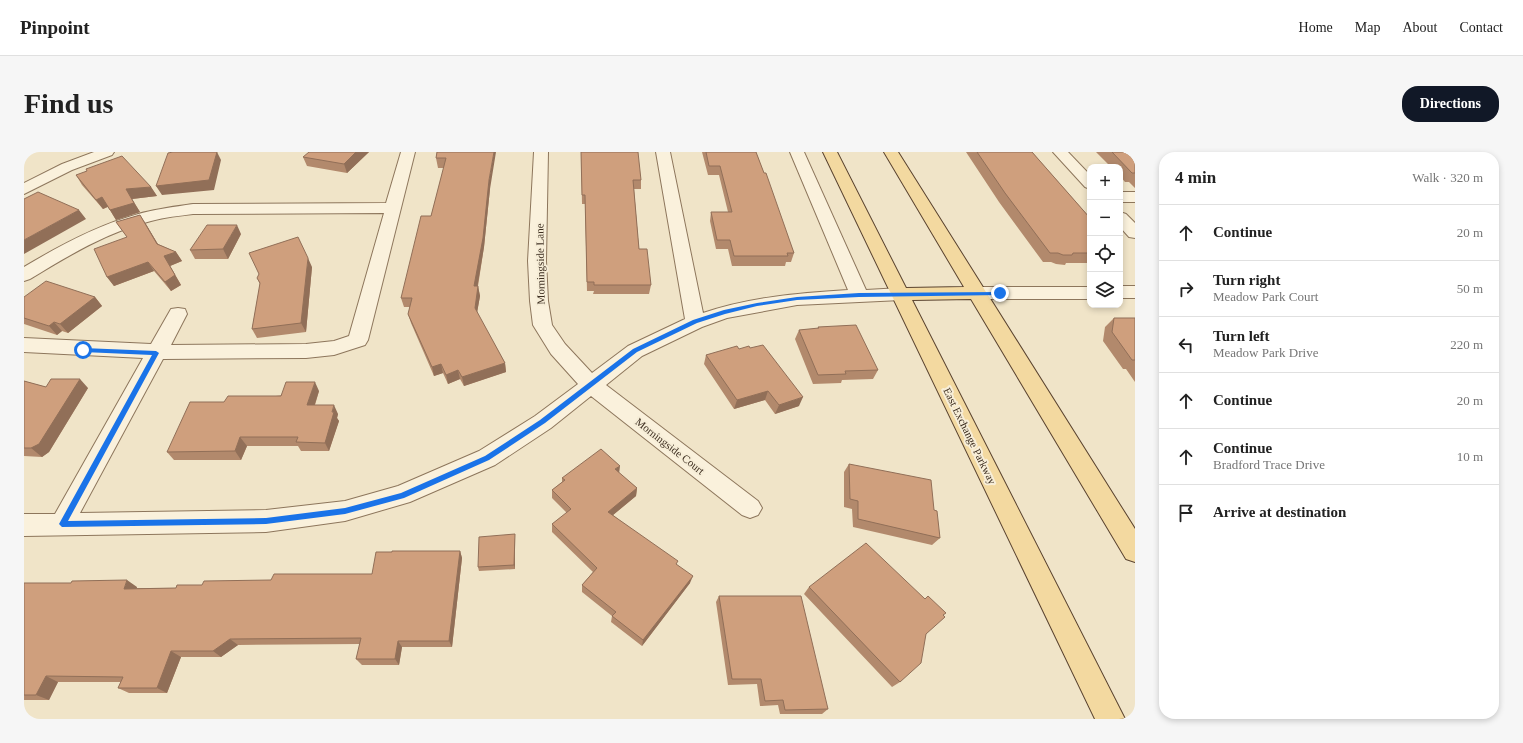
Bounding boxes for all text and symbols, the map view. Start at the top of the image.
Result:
text: Pinpoint [20,17,90,38]
text: Home [1299,20,1333,35]
text: Map [1355,20,1380,35]
text: About [1402,20,1437,35]
text: Contact [1459,20,1503,35]
button: Directions [1402,86,1499,122]
text: Find us [24,88,114,119]
map controls [1087,164,1123,308]
button: + [1087,164,1123,200]
text: 4 min [1175,168,1216,187]
text: Walk · 320 m [1412,170,1483,185]
button: − [1087,200,1123,236]
icon: ahead [1175,222,1197,244]
street label: Morningside Lane [533,223,547,305]
text: Continue [1213,224,1272,240]
text: 20 m [1457,225,1483,240]
button: locate [1087,236,1123,272]
button: layers [1087,272,1123,308]
text: Turn right [1213,272,1280,288]
icon: right [1175,278,1197,300]
text: 50 m [1457,281,1483,296]
route end [991,284,1009,302]
text: Meadow Park Court [1213,289,1318,304]
text: Turn left [1213,328,1270,344]
icon: left [1175,334,1197,356]
text: 220 m [1450,337,1483,352]
route start [74,341,92,359]
text: Meadow Park Drive [1213,345,1318,360]
street label: East Exchange Parkway [941,386,999,487]
icon: ahead [1175,390,1197,412]
text: Continue [1213,392,1272,408]
text: 20 m [1457,393,1483,408]
street label: Morningside Court [633,415,707,477]
text: Continue [1213,440,1272,456]
icon: ahead [1175,446,1197,468]
text: 10 m [1457,449,1483,464]
text: Bradford Trace Drive [1213,457,1325,472]
icon: arrive [1175,502,1197,524]
text: Arrive at destination [1213,504,1346,520]

